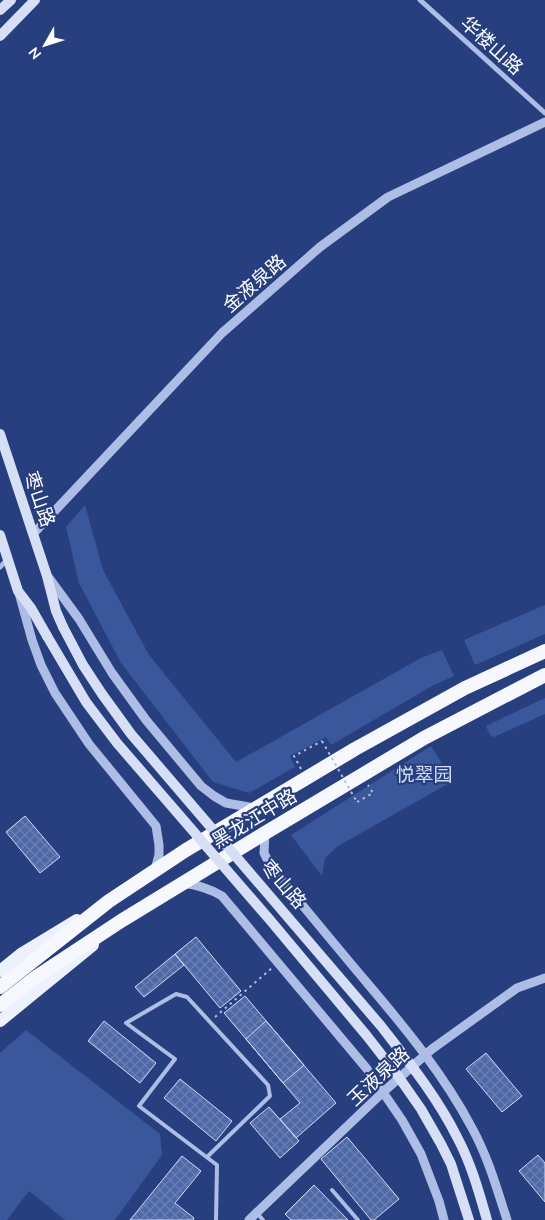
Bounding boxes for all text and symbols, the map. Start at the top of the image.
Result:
street label: 华楼山路 [456,11,528,79]
north arrow [20,20,70,70]
text: N [25,43,45,63]
street label: 金液泉路 [217,249,291,317]
street label: 枣山路 [19,468,61,530]
park label: 悦翠园 [395,762,453,786]
street label: 黑龙江中路 [207,783,301,853]
street label: 枣山路 [256,855,312,913]
street label: 玉液泉路 [342,1041,414,1111]

